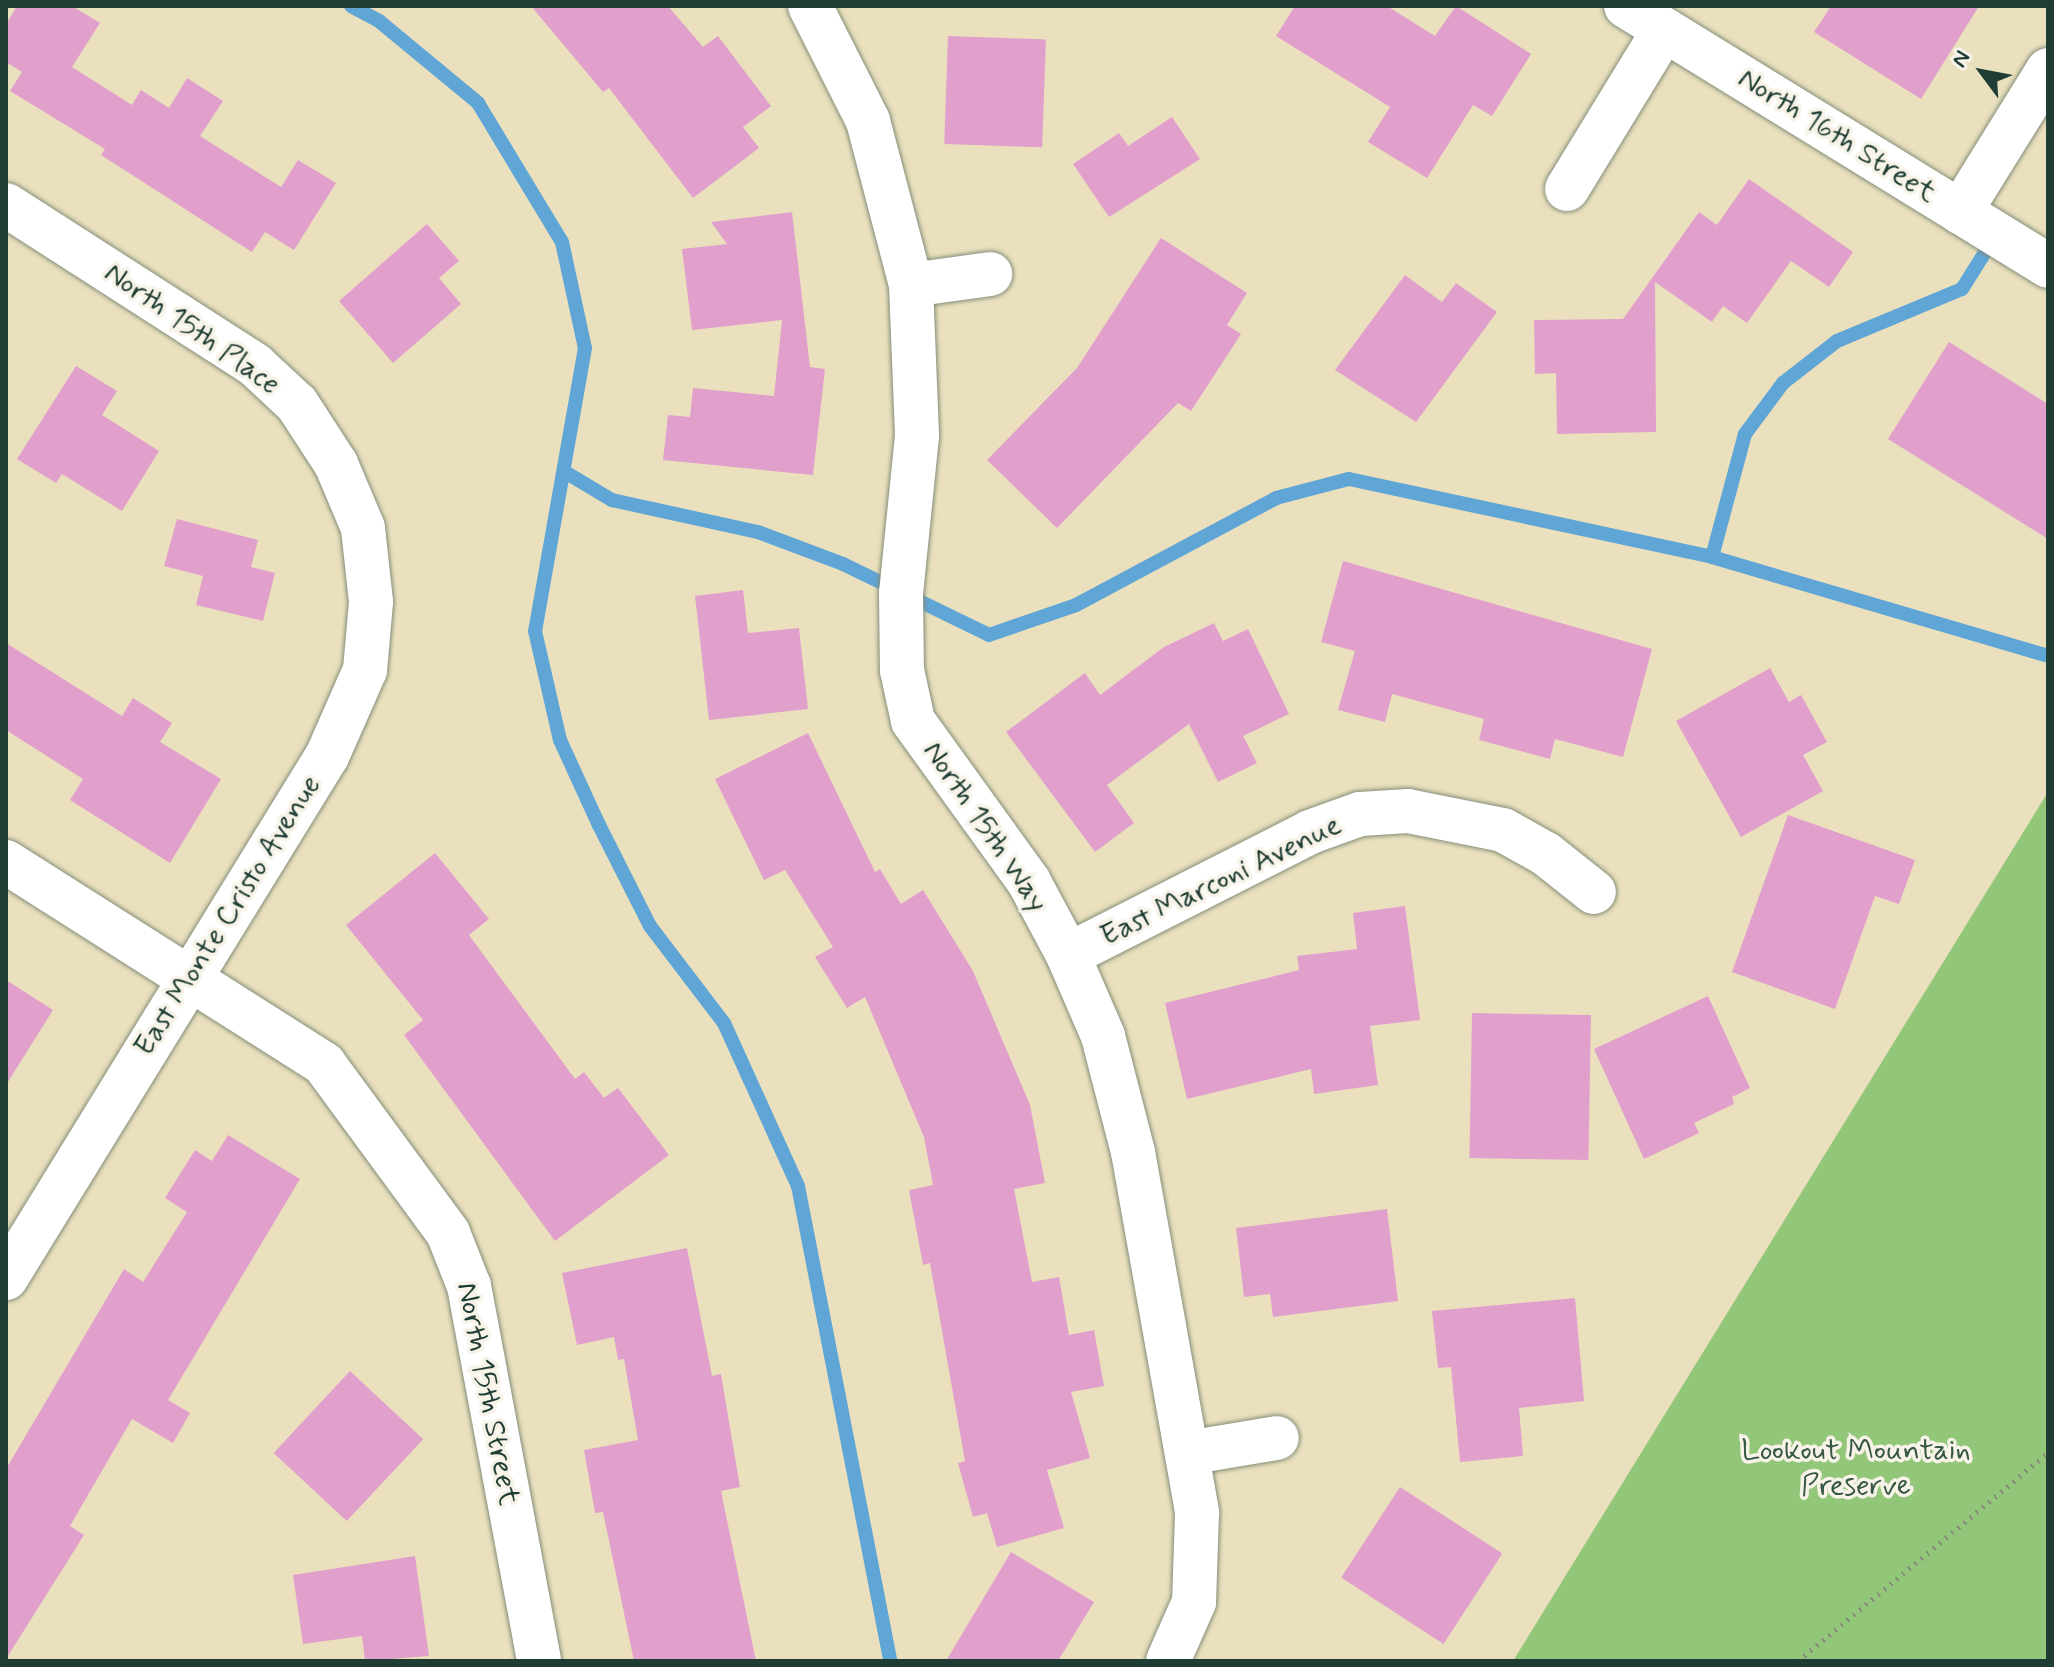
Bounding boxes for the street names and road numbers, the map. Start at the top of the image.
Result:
street label: North 16th Street [1731,61,1943,211]
street label: North 15th Place [97,255,287,403]
street label: North 15th Way [915,735,1055,919]
street label: East Monte Cristo Avenue [126,767,330,1065]
street label: East Marconi Avenue [1095,807,1347,955]
street label: North 15th Street [448,1279,526,1509]

